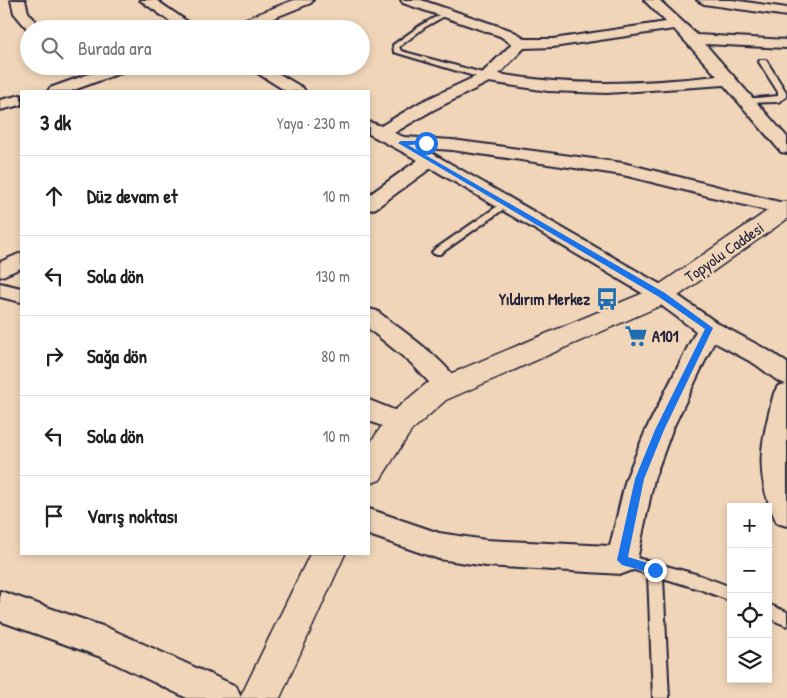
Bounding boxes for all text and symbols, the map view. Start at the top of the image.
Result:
search box [20,20,370,75]
icon: search [38,34,66,62]
text: Burada ara [78,35,151,61]
text: 3 dk [40,108,71,137]
text: Yaya · 230 m [277,112,350,134]
route start [415,132,438,155]
icon: ahead [40,182,68,210]
text: Düz devam et [87,183,178,209]
text: 10 m [322,185,350,207]
street label: Topyolu Caddesi [680,217,768,287]
icon: left [40,262,68,290]
text: Sola dön [87,263,144,289]
text: 130 m [315,265,350,287]
bus stop icon: Yıldırım Merkez [594,286,620,312]
place label: Yıldırım Merkez [499,288,590,310]
supermarket icon: A101 [623,323,649,349]
place label: A101 [652,325,679,347]
icon: right [40,342,68,370]
text: Sağa dön [87,343,147,369]
text: 80 m [321,345,350,367]
icon: left [40,422,68,450]
text: Sola dön [87,423,144,449]
text: 10 m [322,425,350,447]
icon: arrive [40,502,68,530]
text: Varış noktası [87,503,178,529]
map controls [727,503,772,683]
button: + [727,503,772,548]
button: − [727,548,772,593]
route end [644,559,667,582]
button: locate [727,593,772,638]
button: layers [727,638,772,683]

